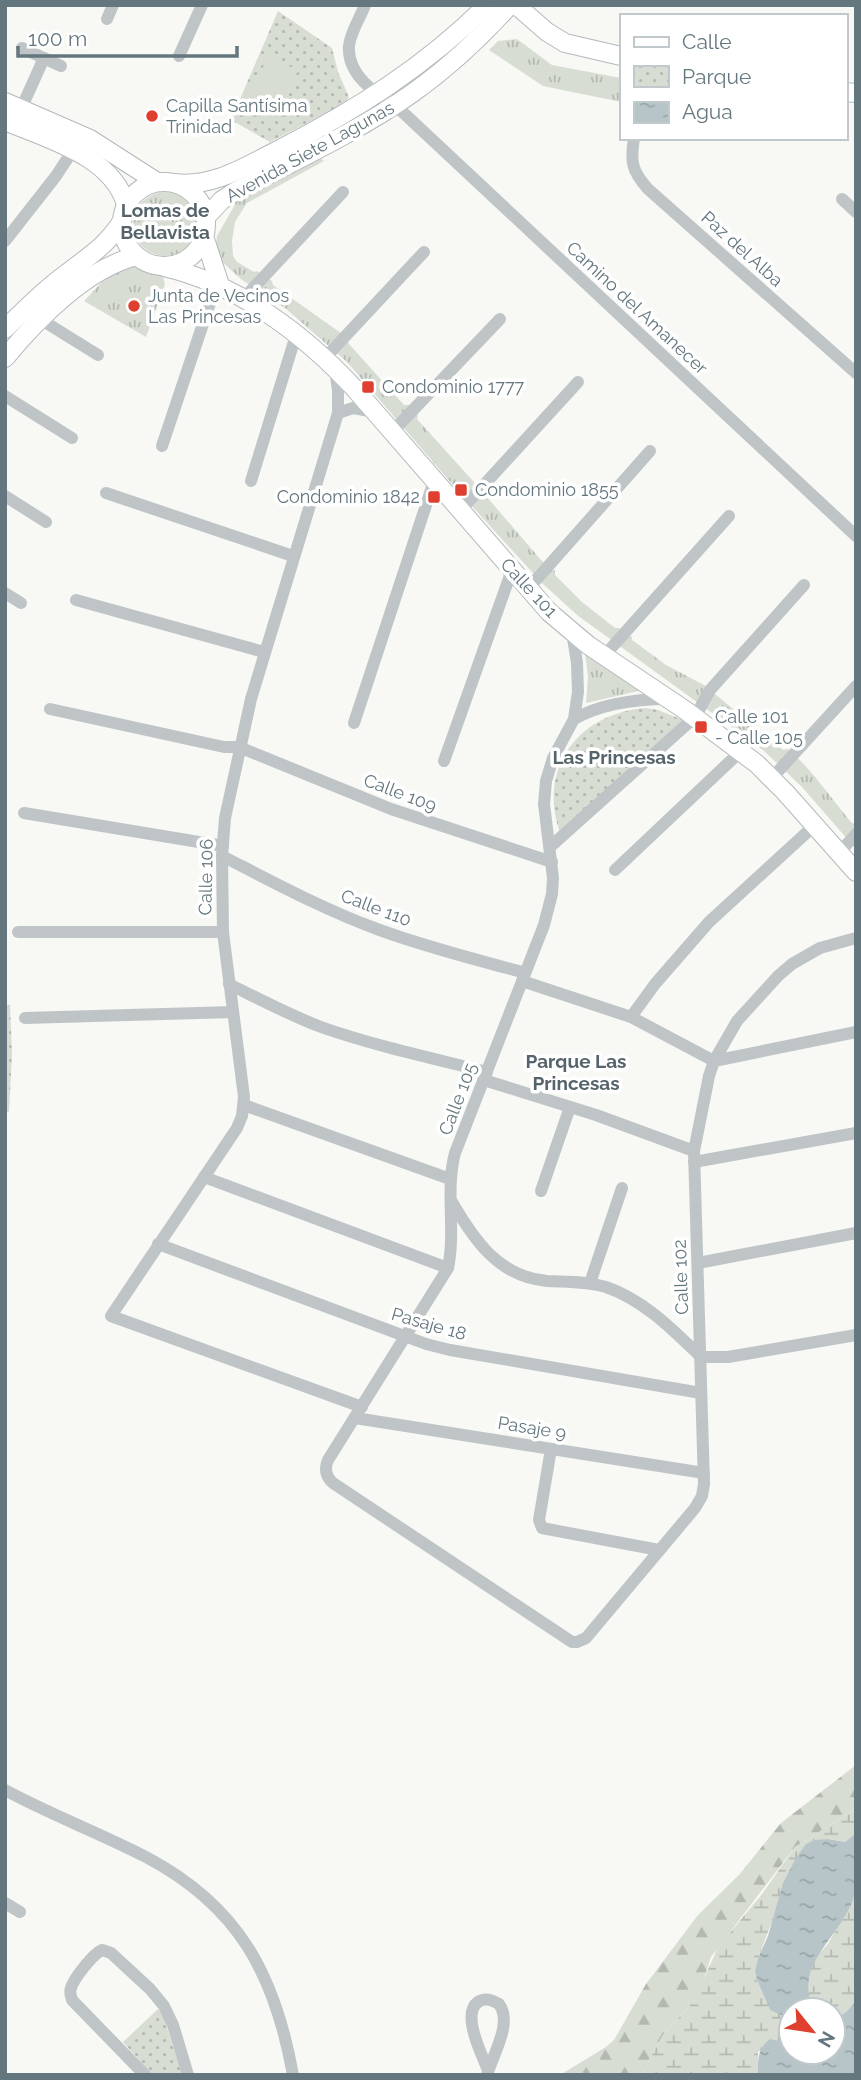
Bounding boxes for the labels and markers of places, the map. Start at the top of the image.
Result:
place label: Capilla Santísima Trinidad [166,95,307,137]
marker: Capilla Santísima Trinidad [144,108,160,124]
place label: Junta de Vecinos Las Princesas [148,285,289,327]
marker: Junta de Vecinos Las Princesas [126,298,142,314]
place label: Condominio 1777 [382,376,525,397]
marker: Condominio 1777 [360,379,376,395]
place label: Condominio 1855 [475,479,619,500]
marker: Condominio 1855 [453,482,469,498]
place label: Condominio 1842 [277,486,420,507]
marker: Condominio 1842 [426,489,442,505]
place label: Calle 101 - Calle 105 [715,706,803,748]
marker: Calle 101 - Calle 105 [693,719,709,735]

